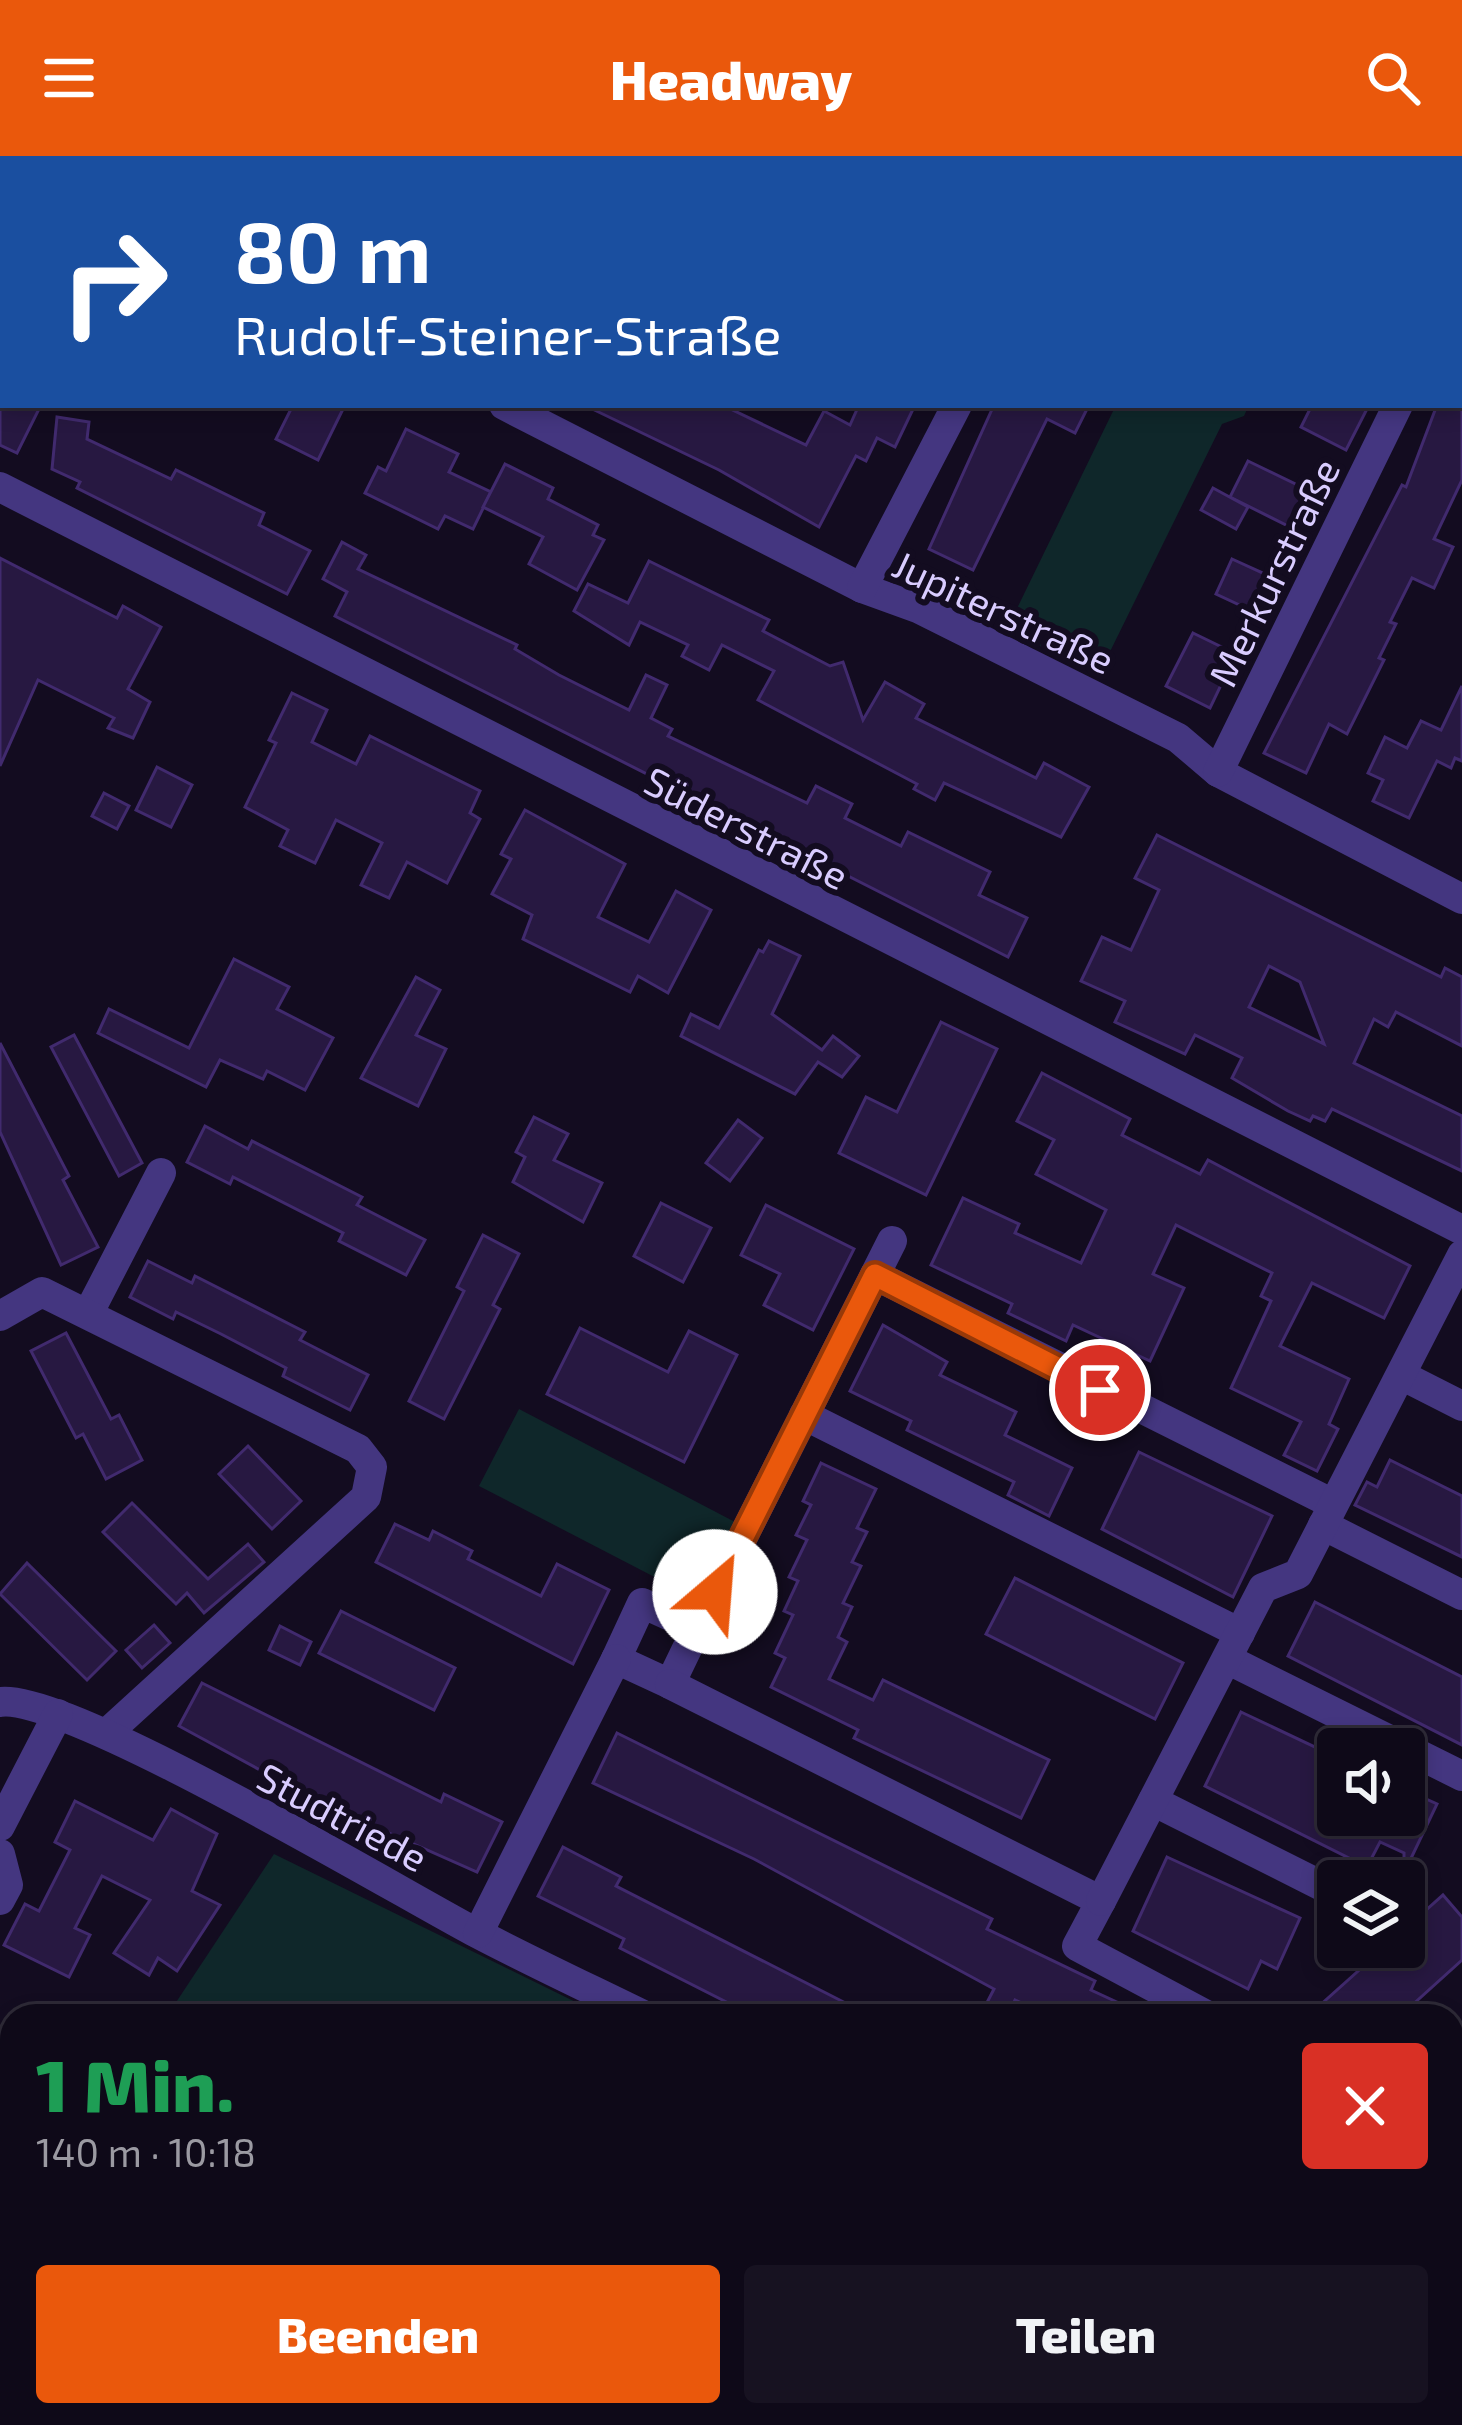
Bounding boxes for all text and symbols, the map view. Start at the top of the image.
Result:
icon: menu [36,45,102,111]
icon: search [1360,45,1426,111]
text: Headway [610,46,852,111]
text: 80 m [234,199,431,300]
icon: right [36,204,192,360]
text: Rudolf-Steiner-Straße [234,301,781,366]
street label: Merkurstraße [1198,450,1348,694]
street label: Jupiterstraße [886,539,1122,683]
street label: Süderstraße [637,756,857,898]
pin [1049,1339,1151,1441]
icon: arrive [1067,1357,1133,1423]
position arrow [652,1529,778,1655]
map controls [1317,1728,1425,1968]
button: sound [1317,1728,1425,1836]
street label: Studtriede [250,1752,436,1880]
button: layers [1317,1860,1425,1968]
text: 1 Min. [36,2040,234,2126]
button: close [1302,2043,1428,2169]
text: 140 m · 10:18 [36,2128,256,2175]
button: Beenden [36,2265,720,2403]
button: Teilen [744,2265,1428,2403]

